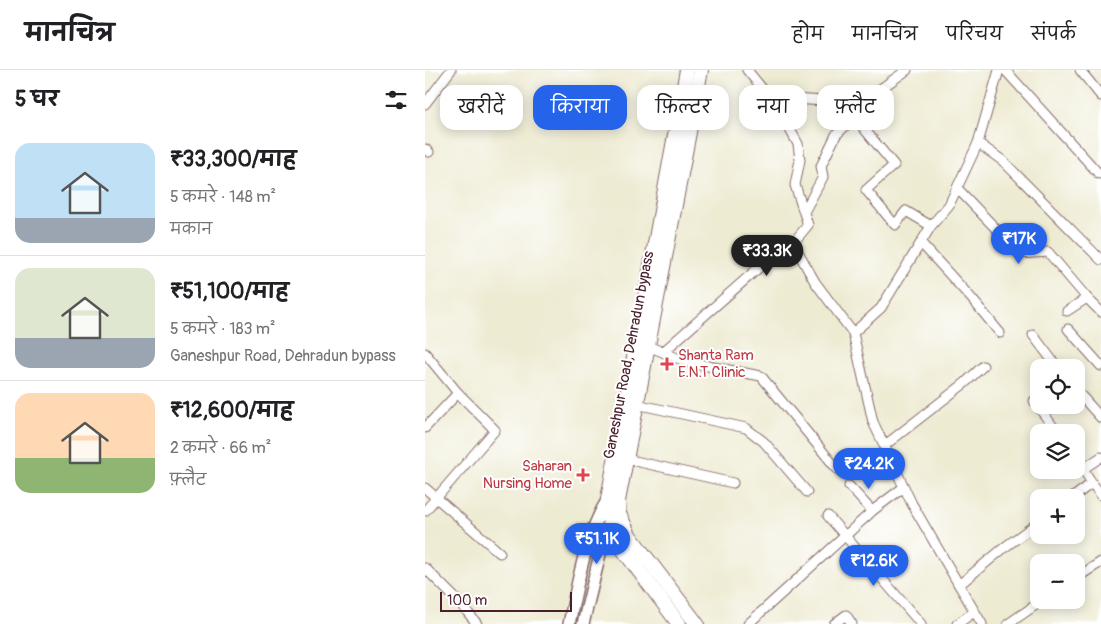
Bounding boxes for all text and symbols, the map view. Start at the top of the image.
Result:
text: मानचित्र [25,19,114,48]
text: होम [792,23,824,46]
text: मानचित्र [852,23,918,46]
text: परिचय [946,23,1003,46]
text: संपर्क [1031,23,1076,46]
chip: खरीदें [440,85,523,130]
chip: किराया [533,85,627,130]
chip: फ़िल्टर [637,85,729,130]
chip: नया [739,85,807,130]
chip: फ़्लैट [817,85,894,130]
text: 5 घर [15,86,59,113]
icon: filters [382,86,410,114]
text: ₹33,300/माह [170,146,296,173]
icon: home [55,163,115,223]
text: 5 कमरे · 148 m² [170,187,276,207]
text: मकान [170,219,212,239]
pin: ₹17K [989,222,1049,265]
text: ₹17K [1002,229,1036,249]
pin: ₹33.3K [726,234,808,277]
text: ₹33.3K [742,241,792,261]
street label: Ganeshpur Road, Dehradun bypass [599,249,659,461]
text: ₹51,100/माह [170,278,289,305]
icon: home [55,288,115,348]
text: 5 कमरे · 183 m² [170,319,276,339]
text: Ganeshpur Road, Dehradun bypass [170,346,396,366]
place label: Shanta Ram E.N.T Clinic [678,346,754,382]
marker: Shanta Ram E.N.T Clinic [660,357,674,371]
map controls [1030,359,1085,609]
button: locate [1030,359,1085,414]
text: ₹12,600/माह [170,397,293,424]
icon: home [55,413,115,473]
button: layers [1030,424,1085,479]
text: 2 कमरे · 66 m² [170,438,271,458]
pin: ₹24.2K [828,448,910,490]
text: ₹24.2K [844,454,894,474]
place label: Saharan Nursing Home [483,457,573,493]
marker: Saharan Nursing Home [576,468,590,482]
text: फ़्लैट [170,470,206,490]
button: + [1030,489,1085,544]
pin: ₹51.1K [556,522,638,565]
text: ₹51.1K [575,529,619,549]
pin: ₹12.6K [833,544,915,587]
text: ₹12.6K [850,551,898,571]
button: − [1030,554,1085,609]
scale bar [440,589,573,612]
text: 100 m [447,592,487,609]

